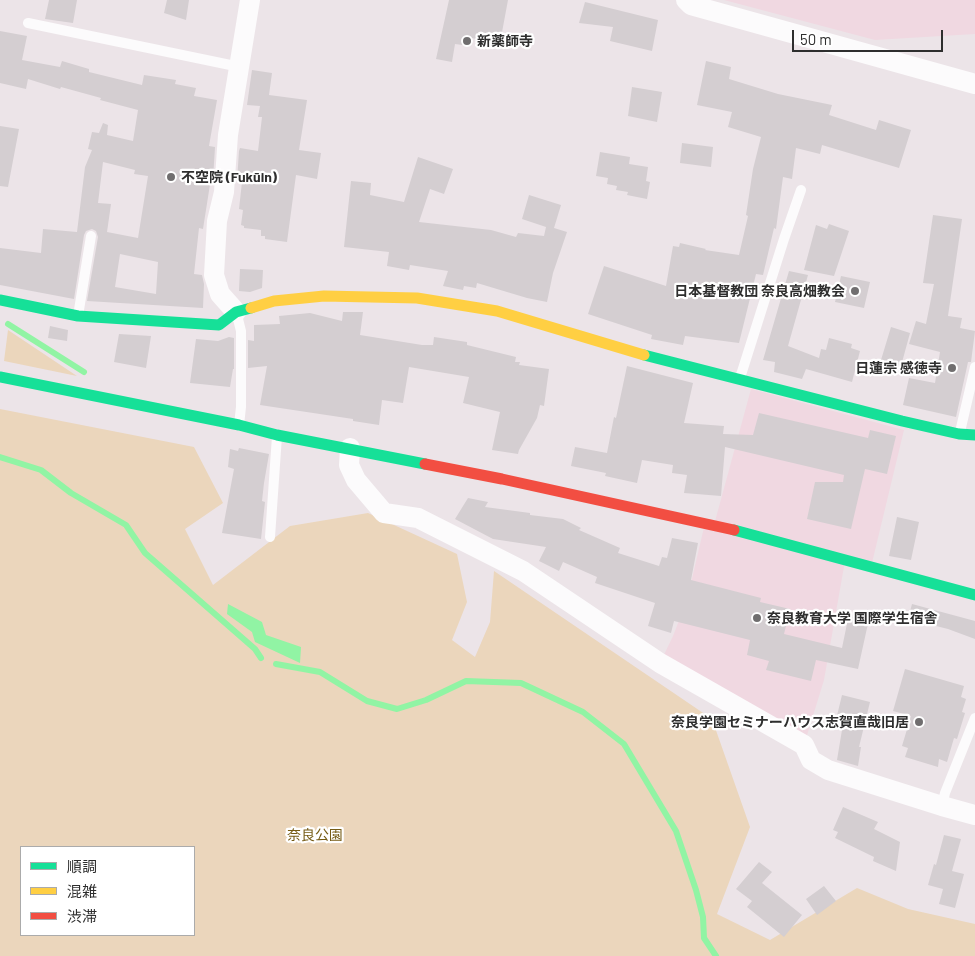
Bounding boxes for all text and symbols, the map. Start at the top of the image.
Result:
scale bar [795,20,946,52]
text: 50 m [800,30,832,48]
place label: 新薬師寺 [477,33,533,49]
marker: 新薬師寺 [461,35,473,47]
place label: 不空院 (Fukūin) [181,169,277,185]
marker: 不空院 (Fukūin) [165,171,177,183]
place label: 日本基督教団 奈良高畑教会 [674,283,845,299]
marker: 日本基督教団 奈良高畑教会 [849,285,861,297]
place label: 日蓮宗 感徳寺 [855,360,942,376]
marker: 日蓮宗 感徳寺 [946,362,958,374]
place label: 奈良教育大学 国際学生宿舎 [767,610,938,626]
marker: 奈良教育大学 国際学生宿舎 [751,612,763,624]
place label: 奈良学園セミナーハウス志賀直哉旧居 [671,714,909,730]
marker: 奈良学園セミナーハウス志賀直哉旧居 [913,716,925,728]
park label: 奈良公園 [287,827,343,843]
legend [20,846,195,936]
text: 順調 [67,857,97,875]
text: 混雑 [67,882,97,900]
text: 渋滞 [67,907,97,925]

